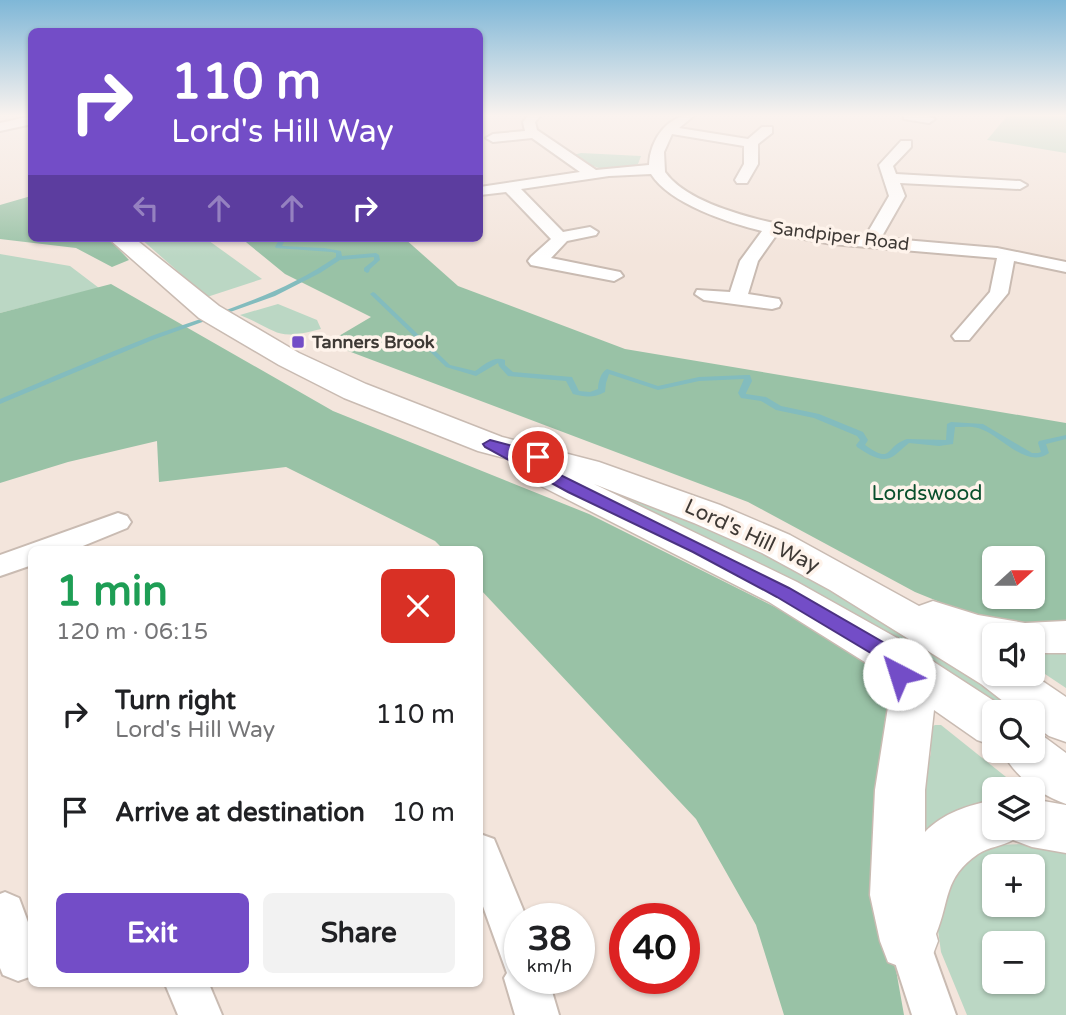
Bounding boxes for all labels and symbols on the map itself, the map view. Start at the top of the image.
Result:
street label: Sandpiper Road [771,217,911,255]
place label: Tanners Brook [311,331,435,353]
marker: Tanners Brook [290,334,306,350]
pin [508,427,568,487]
park label: Lordswood [871,481,983,506]
street label: Lord's Hill Way [681,494,823,578]
north arrow [982,546,1045,609]
position arrow [862,637,936,711]
speed limit sign: 40 [609,903,700,994]

